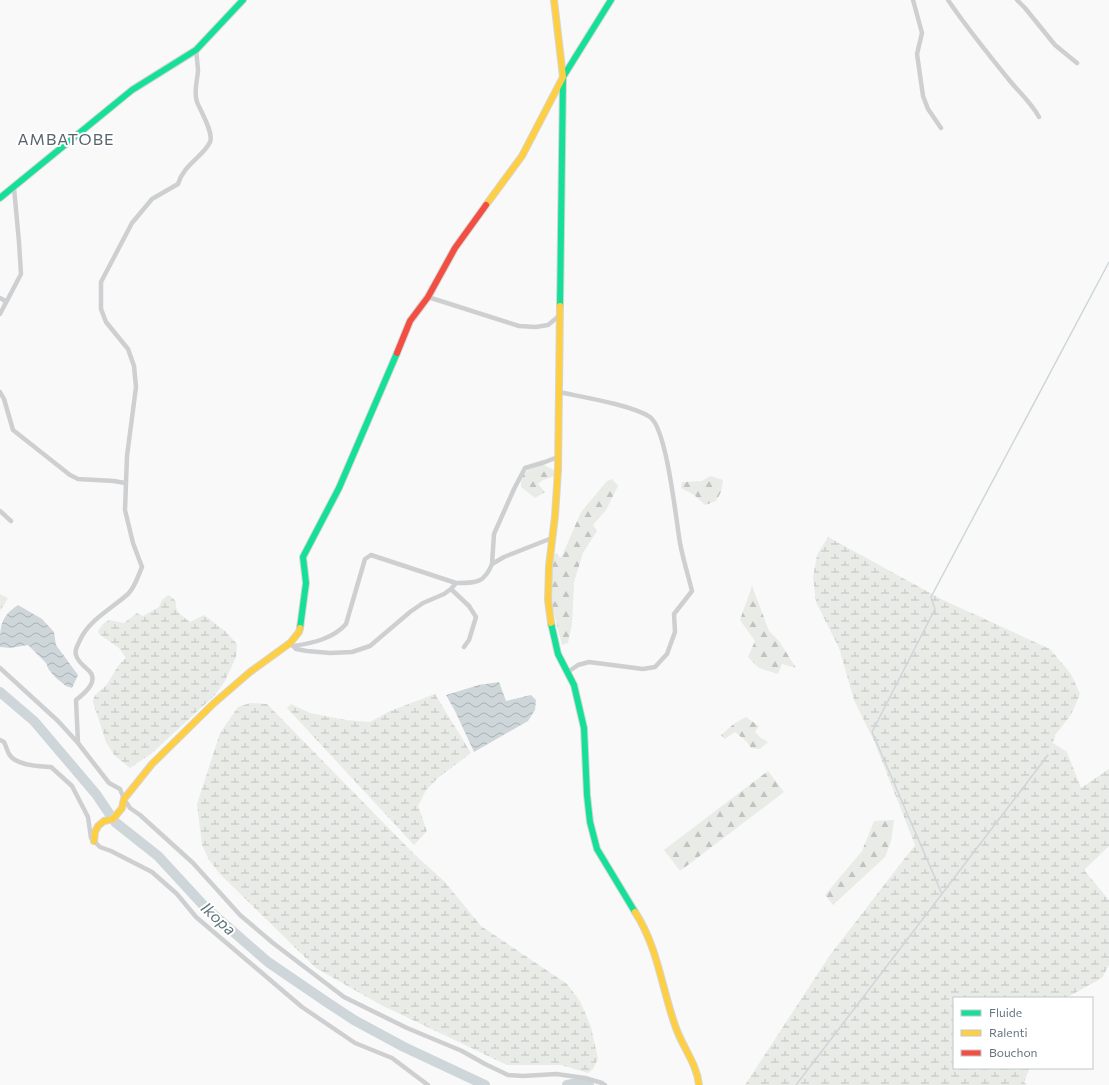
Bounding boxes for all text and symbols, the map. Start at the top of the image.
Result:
district label: AMBATOBE [18,129,114,148]
water label: Ikopa [198,897,240,939]
legend [953,997,1093,1069]
text: Fluide [989,1005,1022,1019]
text: Ralenti [989,1025,1028,1039]
text: Bouchon [989,1045,1037,1059]

